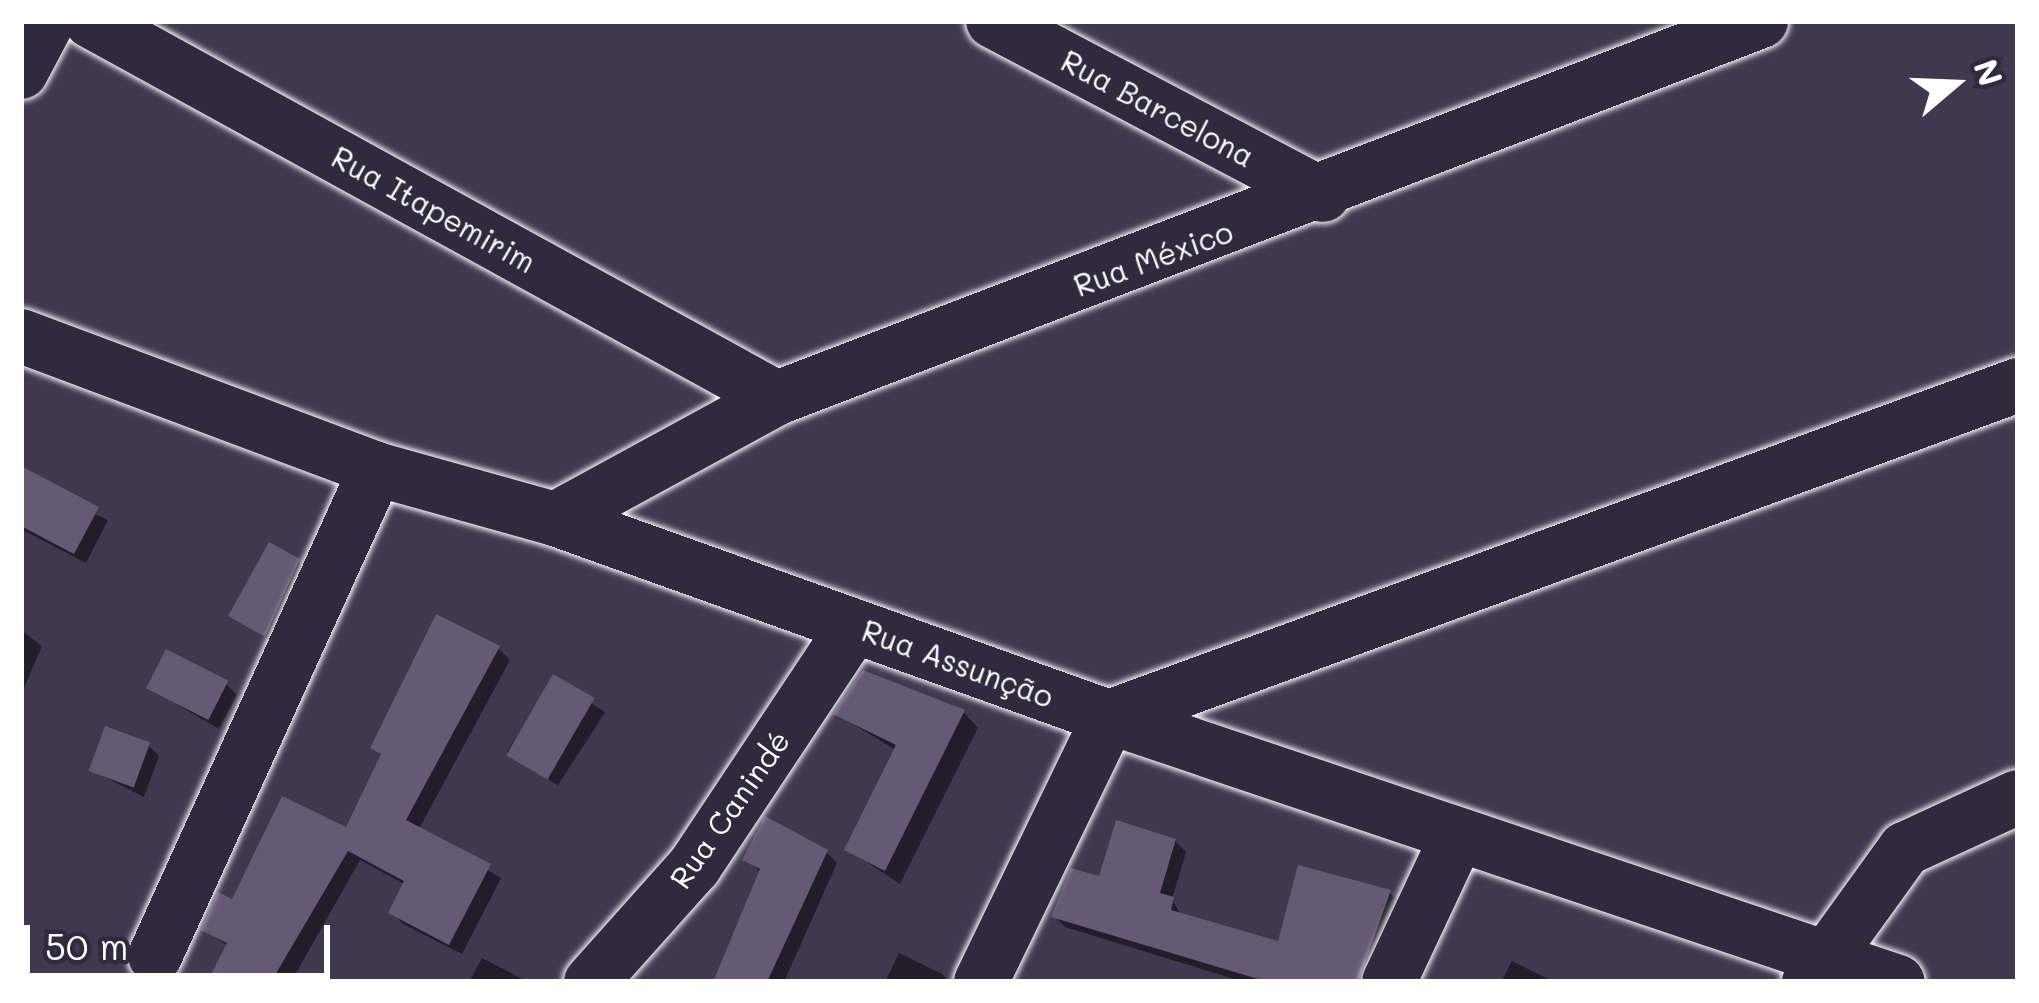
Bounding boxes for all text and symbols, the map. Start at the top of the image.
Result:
north arrow [1895,24,2015,144]
street label: Rua Barcelona [1055,42,1261,174]
text: N [1965,53,2014,91]
street label: Rua Itapemirim [326,138,542,280]
street label: Rua México [1069,213,1237,303]
street label: Rua Assunção [857,612,1059,714]
street label: Rua Canindé [661,723,797,895]
scale bar [30,901,336,975]
text: 50 m [45,922,128,969]

